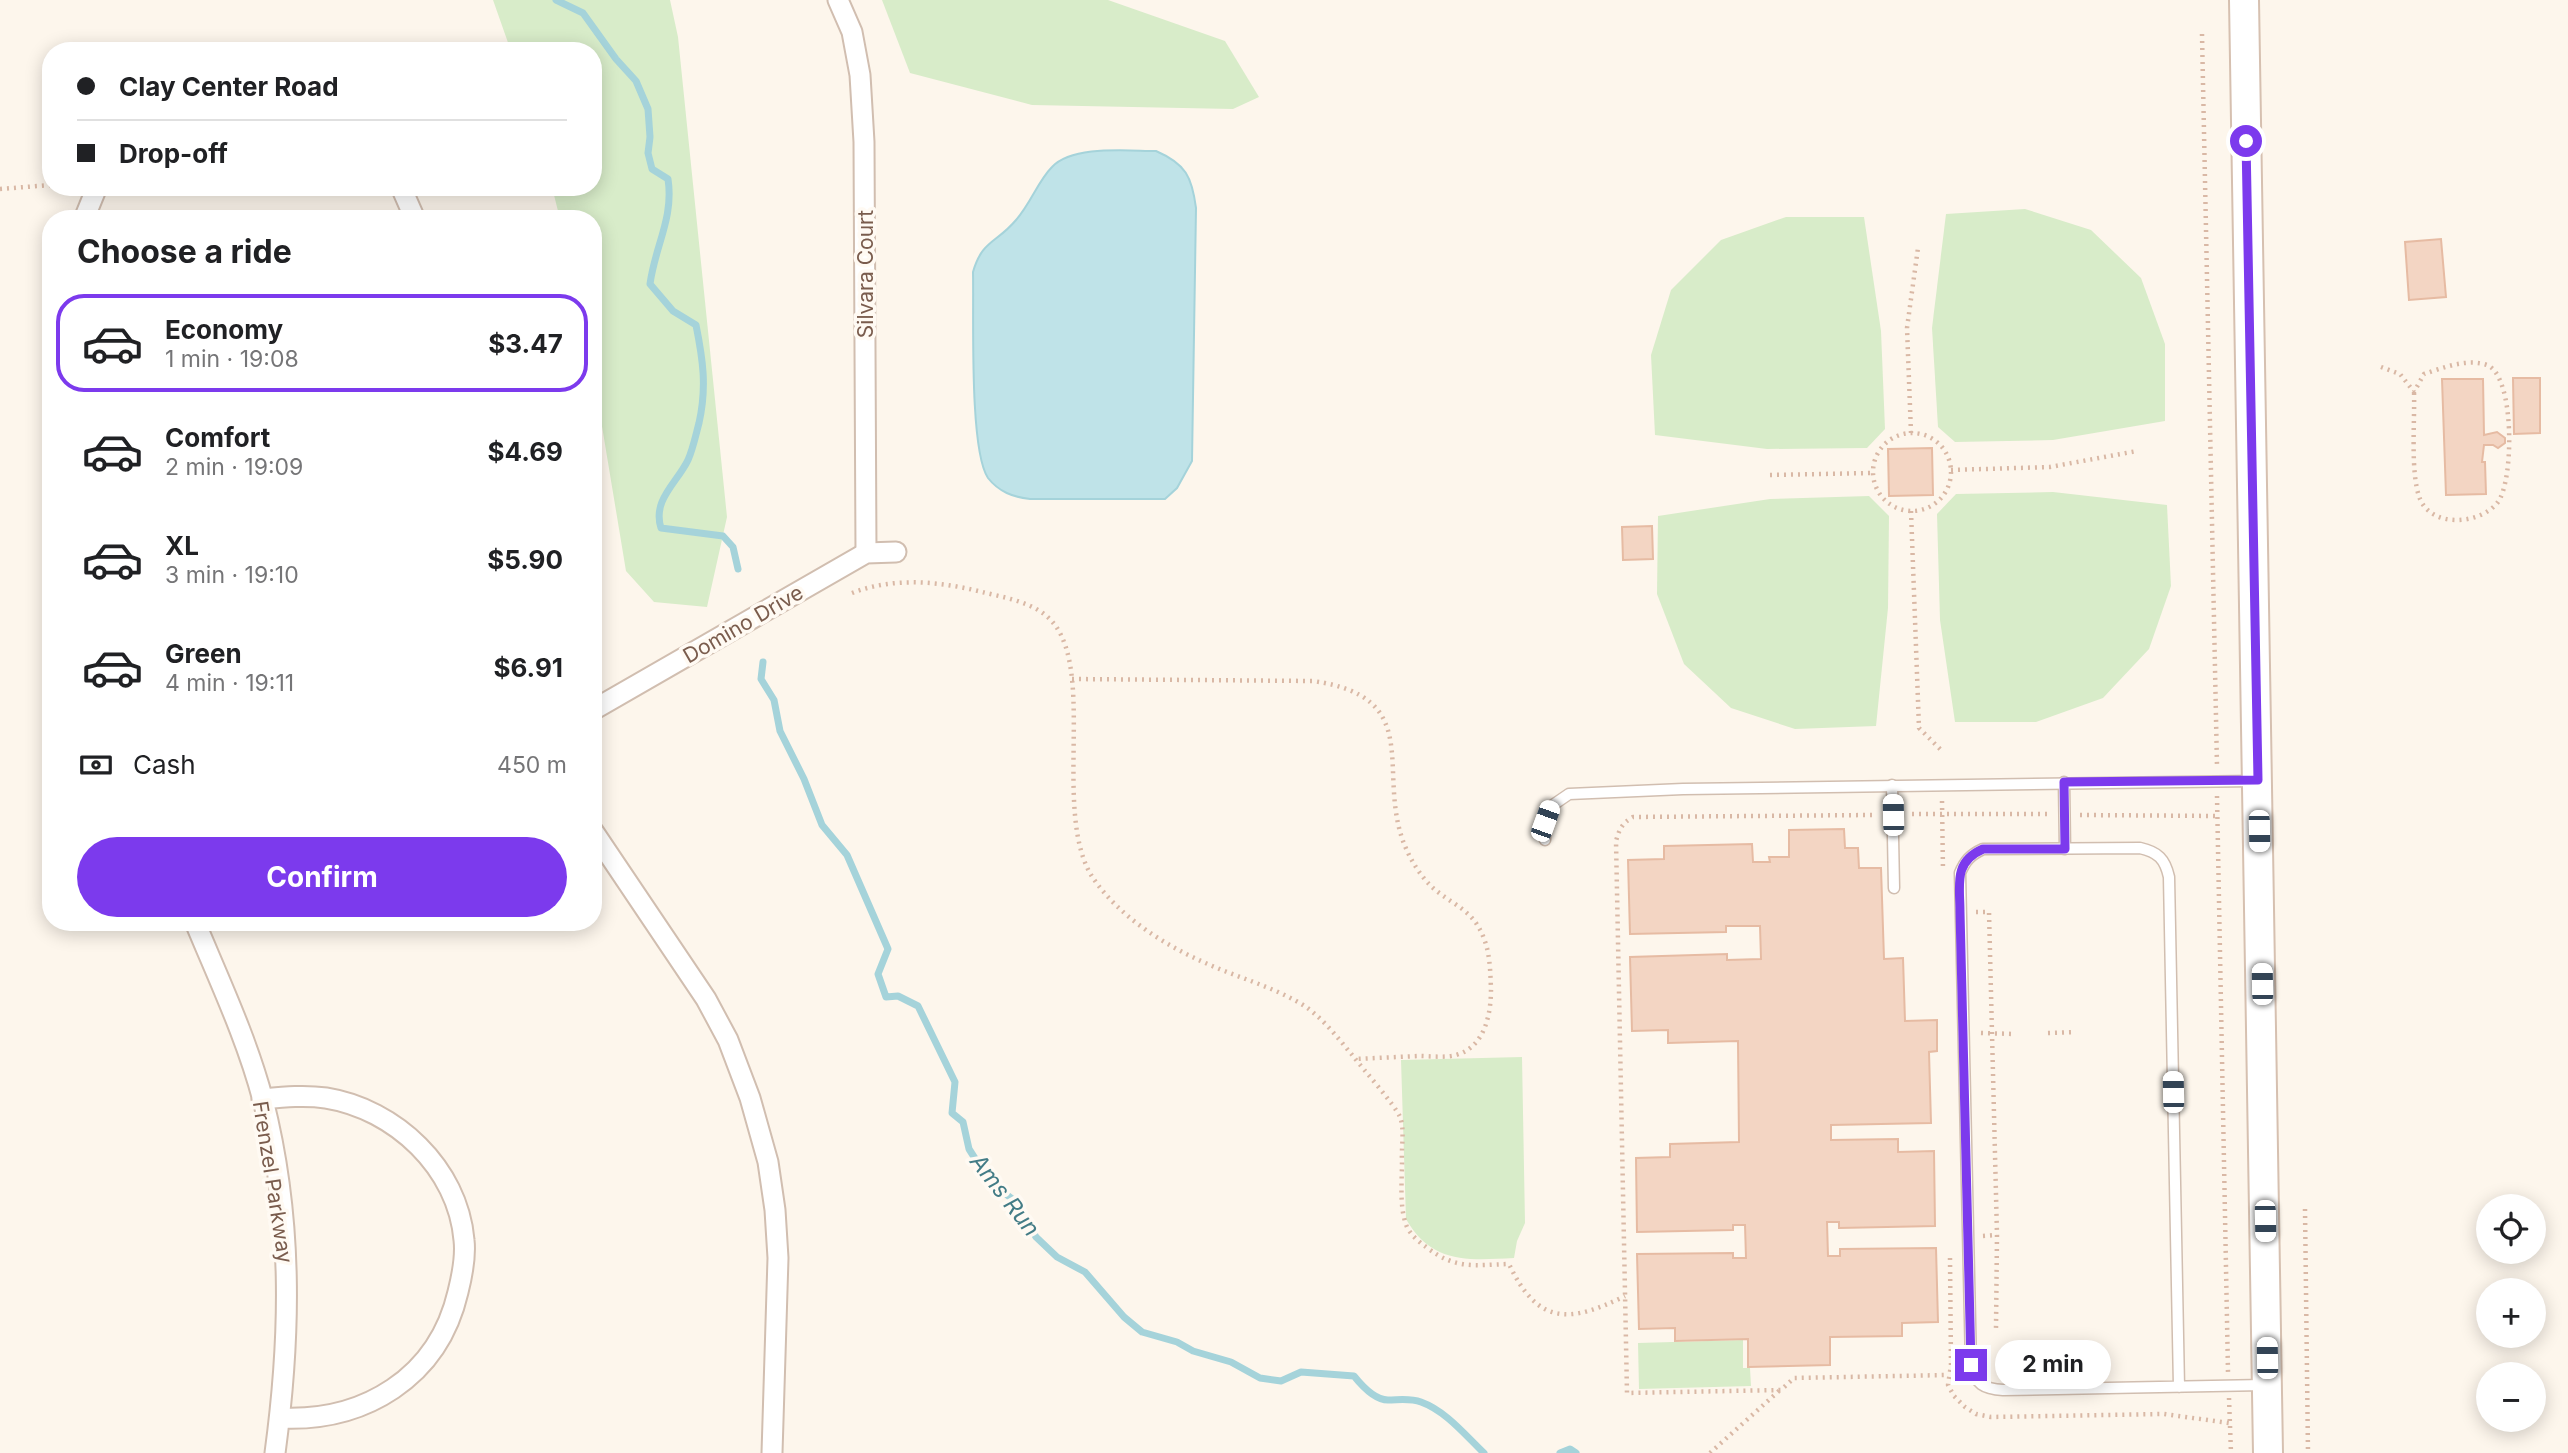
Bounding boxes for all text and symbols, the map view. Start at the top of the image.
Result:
text: Clay Center Road [119,71,339,102]
route start [2230,125,2262,157]
text: Drop-off [119,138,228,169]
street label: Silvara Court [853,210,878,338]
text: Choose a ride [77,232,292,271]
icon: car [81,312,144,375]
text: Economy [165,314,283,345]
text: $3.47 [488,328,563,359]
text: 1 min · 19:08 [165,345,299,373]
icon: car [81,420,144,483]
text: Comfort [165,422,270,453]
text: $4.69 [488,436,563,467]
text: 2 min · 19:09 [165,453,303,481]
icon: car [81,528,144,591]
text: XL [165,530,199,561]
text: $5.90 [487,544,563,575]
text: 3 min · 19:10 [165,561,299,589]
street label: Domino Drive [679,580,807,668]
icon: car [81,636,144,699]
text: Green [165,638,242,669]
text: $6.91 [493,652,563,683]
text: 4 min · 19:11 [165,669,294,697]
icon: cash [77,746,115,784]
text: Cash [133,749,196,780]
text: 450 m [497,751,567,779]
car [1883,794,1904,836]
car [1528,798,1563,844]
car [2249,810,2270,852]
button: Confirm [77,837,567,917]
car [2252,963,2273,1005]
car [2163,1071,2184,1113]
street label: Frenzel Parkway [248,1099,298,1265]
water label: Ams Run [964,1148,1046,1242]
map controls [2476,1194,2546,1432]
button: locate [2476,1194,2546,1264]
car [2255,1200,2276,1242]
button: + [2476,1278,2546,1348]
car [2257,1337,2278,1379]
callout: 2 min [1996,1340,2111,1390]
route end [1955,1349,1987,1381]
text: 2 min [2022,1350,2084,1378]
button: − [2476,1362,2546,1432]

